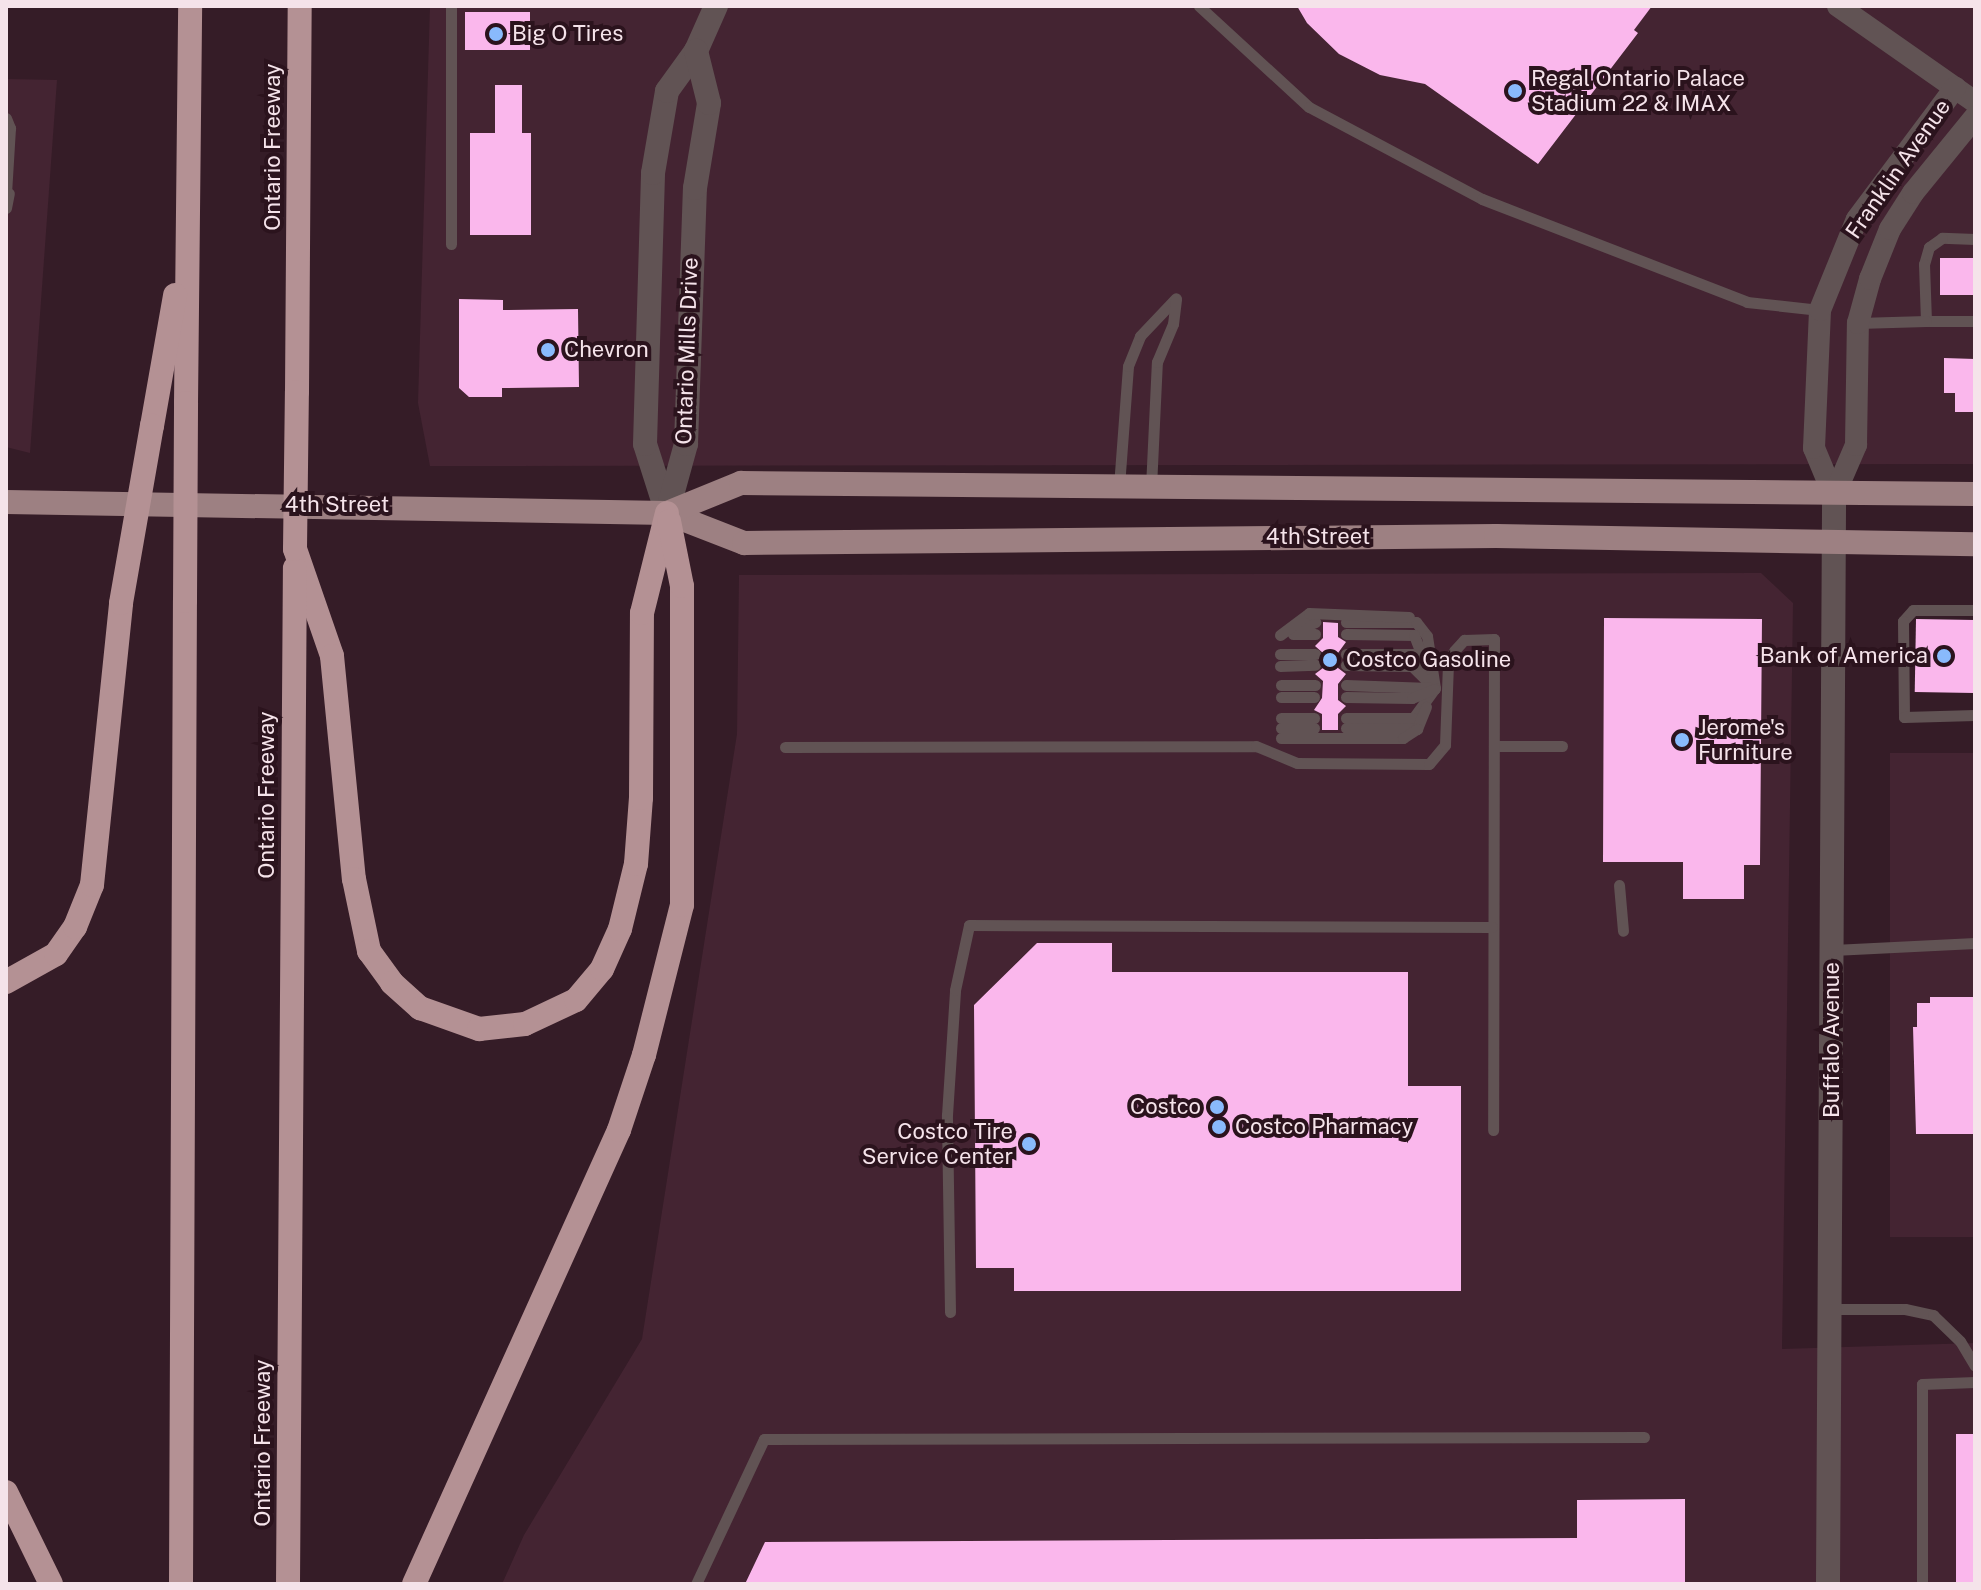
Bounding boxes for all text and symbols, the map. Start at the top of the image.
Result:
place label: Big O Tires [512,21,623,47]
marker: Big O Tires [487,25,505,43]
street label: Ontario Freeway [260,63,286,231]
place label: Regal Ontario Palace Stadium 22 & IMAX [1531,65,1745,116]
marker: Regal Ontario Palace Stadium 22 & IMAX [1506,82,1524,100]
street label: Franklin Avenue [1840,94,1956,244]
street label: Ontario Mills Drive [671,257,703,445]
place label: Chevron [564,337,649,363]
marker: Chevron [539,341,557,359]
street label: 4th Street [285,492,389,518]
street label: 4th Street [1266,524,1370,550]
place label: Bank of America [1759,643,1928,669]
place label: Costco Gasoline [1346,647,1511,673]
marker: Bank of America [1935,647,1953,665]
marker: Costco Gasoline [1321,651,1339,669]
street label: Ontario Freeway [254,711,280,879]
place label: Jerome's Furniture [1698,714,1793,766]
marker: Jerome's Furniture [1673,731,1691,749]
street label: Buffalo Avenue [1819,962,1845,1118]
place label: Costco [1130,1094,1201,1120]
marker: Costco [1208,1098,1226,1116]
place label: Costco Pharmacy [1235,1114,1413,1140]
place label: Costco Tire Service Center [862,1118,1013,1170]
marker: Costco Pharmacy [1210,1118,1228,1136]
marker: Costco Tire Service Center [1020,1135,1038,1153]
street label: Ontario Freeway [250,1359,276,1527]

